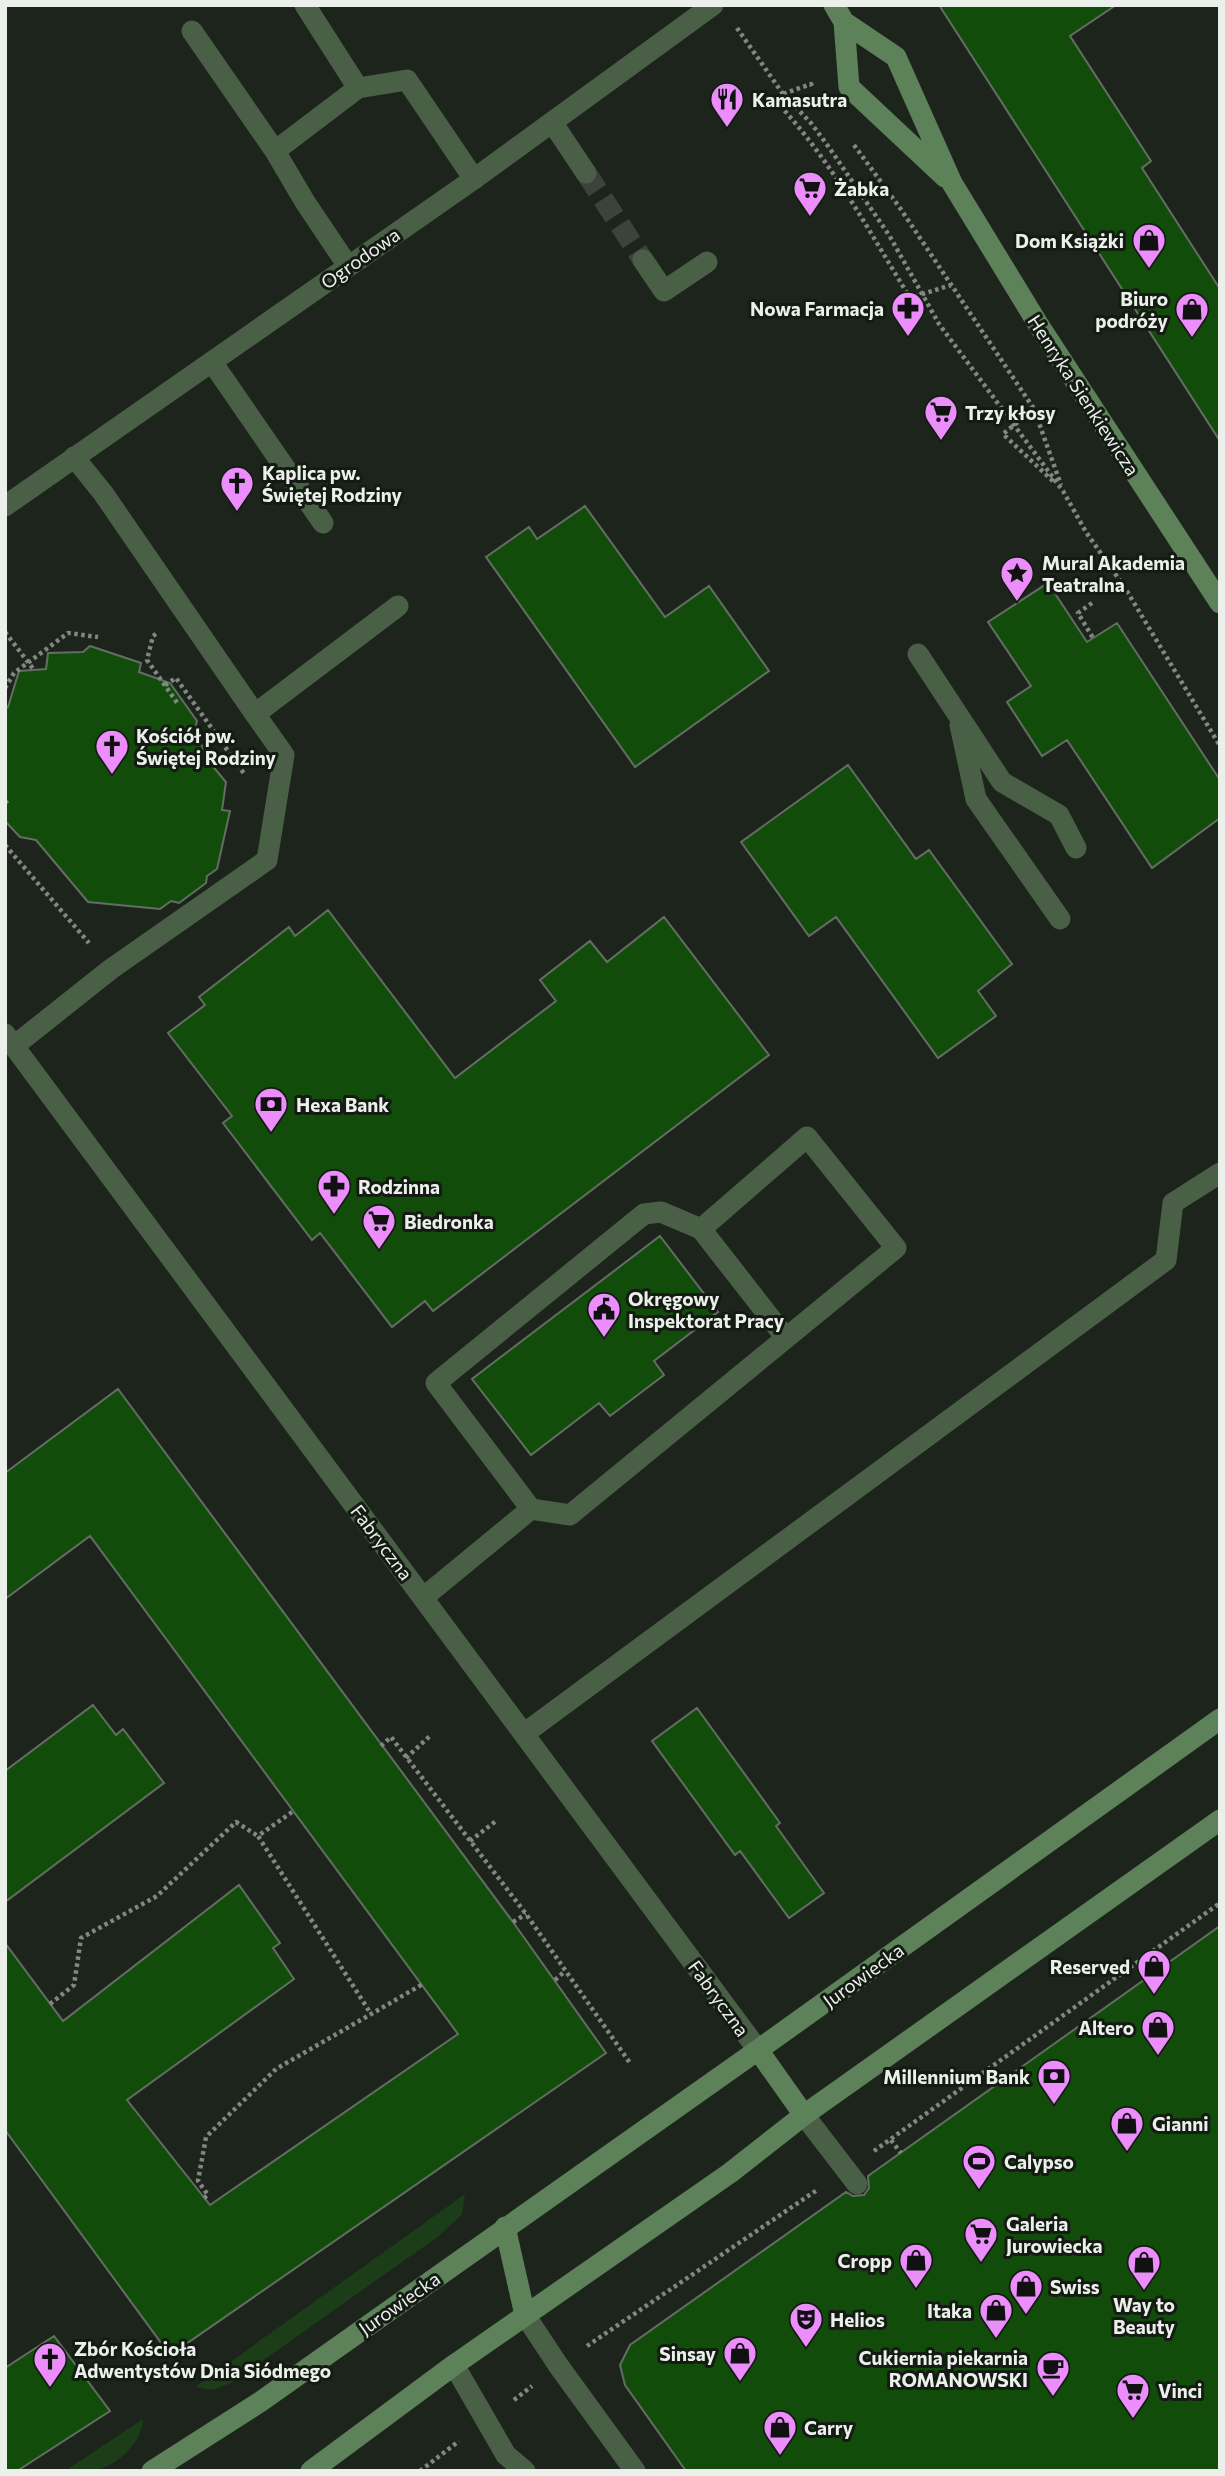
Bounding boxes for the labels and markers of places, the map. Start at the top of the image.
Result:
restaurant icon: Kamasutra [708,80,746,129]
place label: Kamasutra [752,88,847,111]
supermarket icon: Żabka [791,169,829,218]
place label: Żabka [834,177,889,200]
shop icon: Dom Książki [1130,221,1168,270]
place label: Dom Książki [1015,229,1124,252]
place label: Biuro podróży [1095,287,1169,332]
pharmacy icon: Nowa Farmacja [889,289,927,338]
shop icon: Biuro podróży [1173,290,1211,339]
place label: Nowa Farmacja [750,297,884,320]
supermarket icon: Trzy kłosy [922,393,960,442]
place label: Trzy kłosy [965,401,1056,424]
place label: Kaplica pw. Świętej Rodziny [262,461,403,506]
church icon: Kaplica pw. Świętej Rodziny [218,464,256,513]
place label: Mural Akademia Teatralna [1042,551,1185,596]
place icon: Mural Akademia Teatralna [998,554,1036,603]
place label: Kościół pw. Świętej Rodziny [136,724,277,769]
church icon: Kościół pw. Świętej Rodziny [93,727,131,776]
bank icon: Hexa Bank [252,1085,290,1134]
place label: Hexa Bank [296,1093,389,1116]
pharmacy icon: Rodzinna [315,1167,353,1216]
place label: Rodzinna [358,1175,440,1198]
supermarket icon: Biedronka [360,1202,398,1251]
place label: Biedronka [404,1210,494,1233]
place label: Okręgowy Inspektorat Pracy [628,1287,785,1332]
public building icon: Okręgowy Inspektorat Pracy [585,1290,623,1339]
shop icon: Reserved [1135,1947,1173,1996]
place label: Reserved [1050,1955,1130,1978]
shop icon: Altero [1139,2008,1177,2057]
place label: Altero [1078,2016,1134,2039]
bank icon: Millennium Bank [1035,2057,1073,2106]
place label: Millennium Bank [883,2065,1030,2088]
shop icon: Gianni [1108,2104,1146,2153]
place label: Gianni [1152,2112,1208,2135]
sports icon: Calypso [960,2142,998,2191]
place label: Calypso [1004,2150,1074,2173]
place label: Galeria Jurowiecka [1006,2212,1103,2257]
supermarket icon: Galeria Jurowiecka [962,2215,1000,2264]
shop icon: Cropp [897,2241,935,2290]
shop icon: Way to Beauty [1125,2243,1163,2292]
place label: Cropp [838,2249,892,2272]
shop icon: Swiss [1007,2267,1045,2316]
place label: Swiss [1050,2275,1100,2298]
shop icon: Itaka [977,2291,1015,2340]
place label: Way to Beauty [1113,2293,1176,2338]
place label: Itaka [927,2299,972,2322]
theatre icon: Helios [787,2300,825,2349]
place label: Helios [830,2308,885,2331]
shop icon: Sinsay [721,2334,759,2383]
place label: Zbór Kościoła Adwentystów Dnia Siódmego [74,2337,331,2382]
church icon: Zbór Kościoła Adwentystów Dnia Siódmego [31,2340,69,2389]
place label: Sinsay [659,2342,717,2365]
place label: Cukiernia piekarnia ROMANOWSKI [859,2346,1028,2391]
cafe icon: Cukiernia piekarnia ROMANOWSKI [1034,2349,1072,2398]
supermarket icon: Vinci [1114,2371,1152,2420]
place label: Vinci [1158,2379,1202,2402]
shop icon: Carry [761,2408,799,2457]
place label: Carry [804,2416,854,2439]

